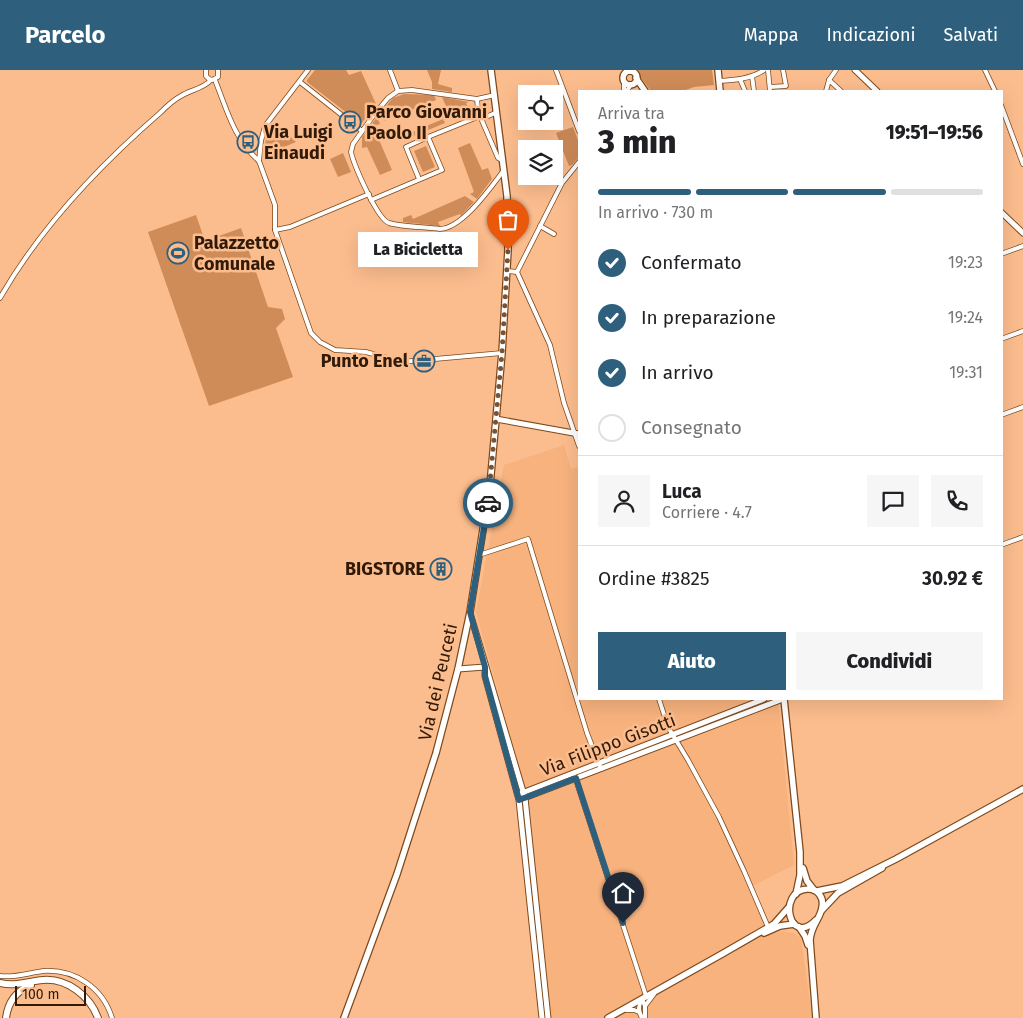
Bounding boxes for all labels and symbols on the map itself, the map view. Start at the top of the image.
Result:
place label: Parco Giovanni Paolo II [366,101,487,144]
bus stop icon: Parco Giovanni Paolo II [338,110,362,134]
place label: Via Luigi Einaudi [263,121,333,164]
bus stop icon: Via Luigi Einaudi [236,130,260,154]
pin [487,199,529,250]
place label: Palazzetto Comunale [194,232,279,275]
callout: La Bicicletta [358,232,478,268]
sports icon: Palazzetto Comunale [166,241,190,265]
office icon: Punto Enel [412,349,436,373]
place label: Punto Enel [321,350,409,372]
courier [463,478,513,528]
building icon: BIGSTORE [429,557,453,581]
place label: BIGSTORE [345,558,425,580]
street label: Via dei Peuceti [414,621,462,743]
street label: Via Filippo Gisotti [537,709,679,781]
pin [602,872,644,923]
scale bar [15,983,86,1006]

